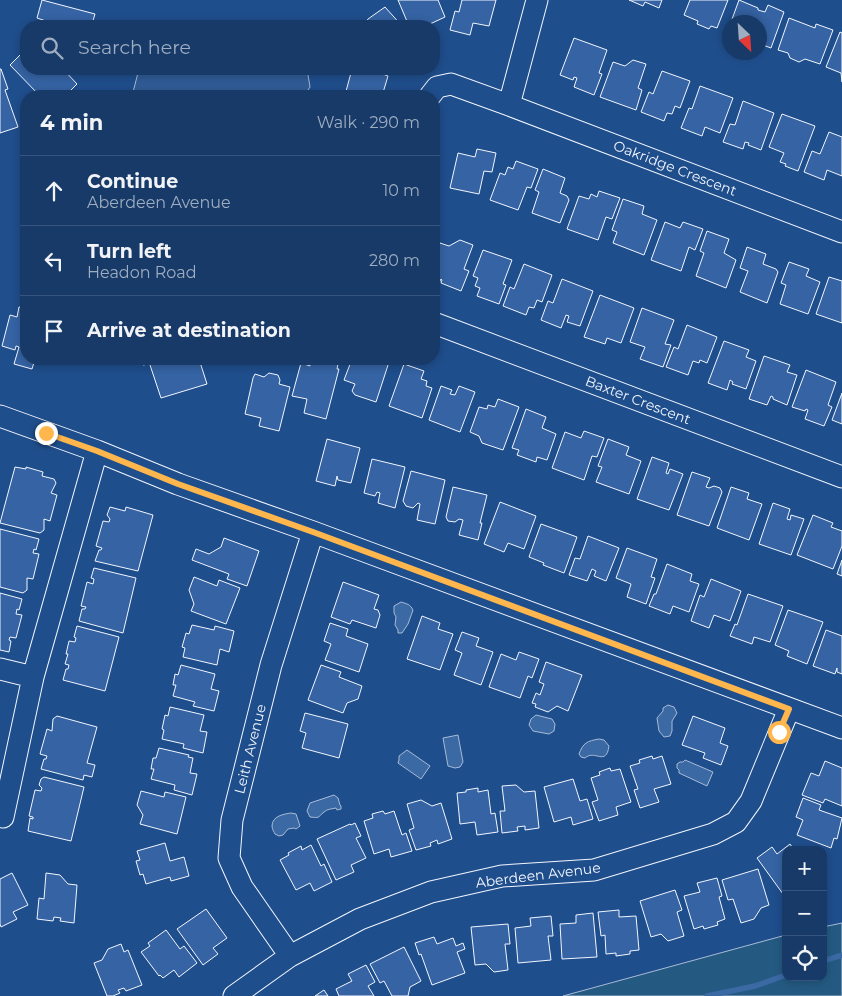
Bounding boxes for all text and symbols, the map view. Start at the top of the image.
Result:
north arrow [722,15,767,60]
search box [20,20,440,75]
icon: search [38,34,66,62]
text: Search here [78,36,191,59]
text: 4 min [40,110,103,135]
text: Walk · 290 m [317,113,420,132]
street label: Oakridge Crescent [611,136,740,200]
text: Continue [87,170,178,193]
icon: ahead [40,177,68,205]
text: 10 m [382,181,420,200]
text: Aberdeen Avenue [87,193,231,212]
text: Turn left [87,240,172,263]
icon: left [40,247,68,275]
text: 280 m [369,251,420,270]
text: Headon Road [87,263,197,282]
icon: arrive [40,317,68,345]
text: Arrive at destination [87,319,291,342]
street label: Baxter Crescent [583,372,694,428]
route end [35,422,58,445]
street label: Leith Avenue [230,702,270,796]
route start [768,721,791,744]
map controls [782,846,827,981]
button: + [782,846,827,891]
street label: Aberdeen Avenue [474,858,602,892]
button: − [782,891,827,936]
button: locate [782,936,827,981]

